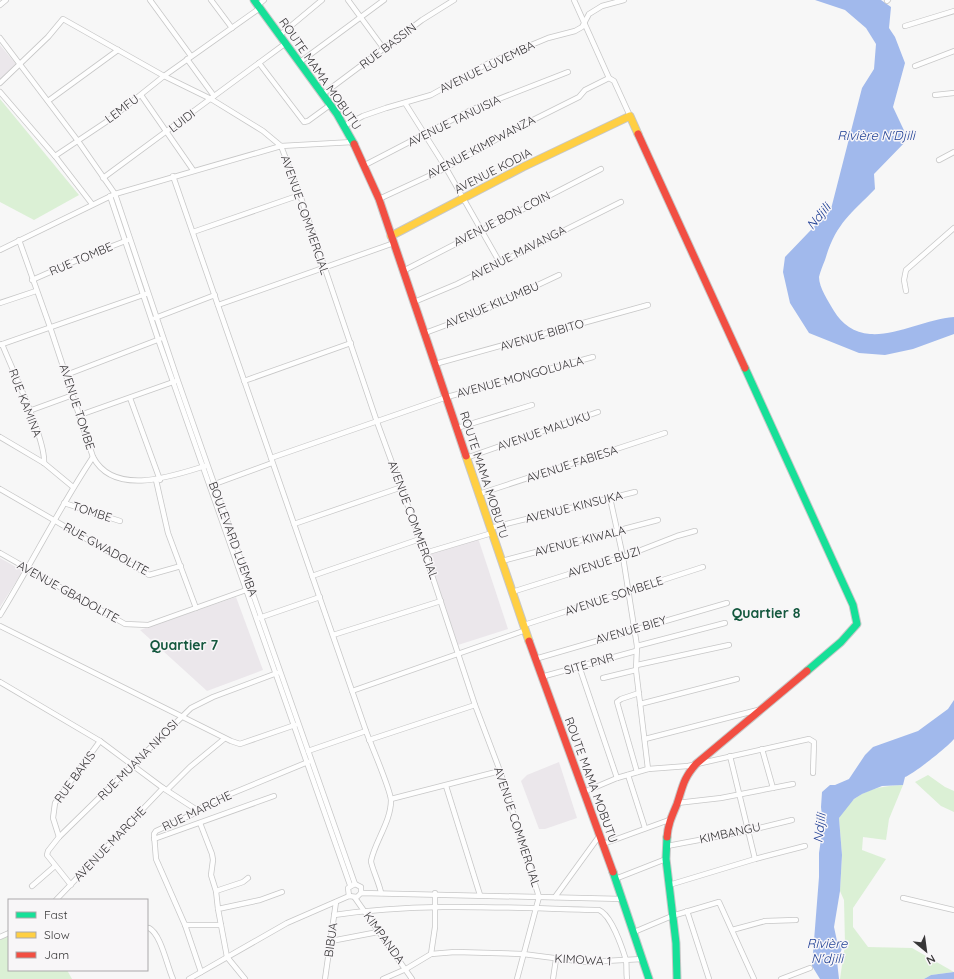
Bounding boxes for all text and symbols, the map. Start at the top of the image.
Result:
street label: ROUTE MAMA MOBUTU [276,15,365,132]
street label: RUE BASSIN [356,19,419,72]
street label: AVENUE LUVEMBA [437,37,537,96]
street label: LEMFU [102,91,142,126]
street label: AVENUE TANUISIA [405,92,503,149]
street label: LUIDI [165,106,198,135]
street label: AVENUE KIMPWANZA [424,112,538,181]
water label: Rivière N'Djili [837,127,917,143]
street label: AVENUE KODIA [451,144,534,197]
street label: AVENUE COMMERCIAL [278,153,333,277]
street label: AVENUE BON COIN [451,188,553,249]
water label: Ndjili [802,198,835,232]
street label: AVENUE MAVANGA [467,222,568,283]
street label: RUE TOMBE [47,238,115,279]
street label: AVENUE KILUMBU [442,278,541,331]
street label: AVENUE BIBITO [498,315,586,354]
street label: AVENUE MONGOLUALA [455,352,585,401]
street label: AVENUE TOMBE [56,362,99,452]
street label: RUE KAMINA [6,367,45,439]
street label: AVENUE MALUKU [495,408,592,454]
street label: ROUTE MAMA MOBUTU [457,409,512,540]
street label: AVENUE FABIESA [524,442,620,485]
street label: AVENUE COMMERCIAL [385,458,442,582]
street label: BOULEVARD LUEMBA [206,479,261,598]
street label: AVENUE KINSUKA [524,487,624,526]
street label: TOMBE [70,498,114,525]
street label: RUE GWADOLITE [61,519,152,578]
street label: AVENUE KIWALA [533,522,627,559]
street label: AVENUE BUZI [565,543,642,580]
street label: AVENUE GBADOLITE [15,557,122,626]
street label: AVENUE SOMBELE [563,572,665,618]
district label: Quartier 8 [732,604,801,622]
street label: AVENUE BIEY [594,612,668,647]
district label: Quartier 7 [150,636,219,654]
street label: SITE PNR [562,649,615,678]
street label: ROUTE MAMA MOBUTU [562,715,621,845]
street label: RUE MUANA NKOSI [94,716,181,803]
street label: RUE BAKIS [51,748,98,805]
street label: AVENUE COMMERCIAL [491,765,544,889]
street label: RUE MARCHE [160,787,234,834]
street label: AVENUE MARCHE [70,803,149,884]
water label: Ndjili [809,810,829,844]
street label: KIMBANGU [698,819,762,846]
legend [8,899,148,971]
text: Fast [44,907,68,922]
street label: KIMPANDA [361,909,408,967]
street label: BIBUA [321,921,340,958]
text: Slow [44,927,70,942]
north arrow [906,931,946,971]
water label: Rivière N'djili [807,935,848,966]
text: Jam [44,947,69,962]
street label: KIMOWA 1 [554,951,612,968]
text: N [924,952,938,968]

